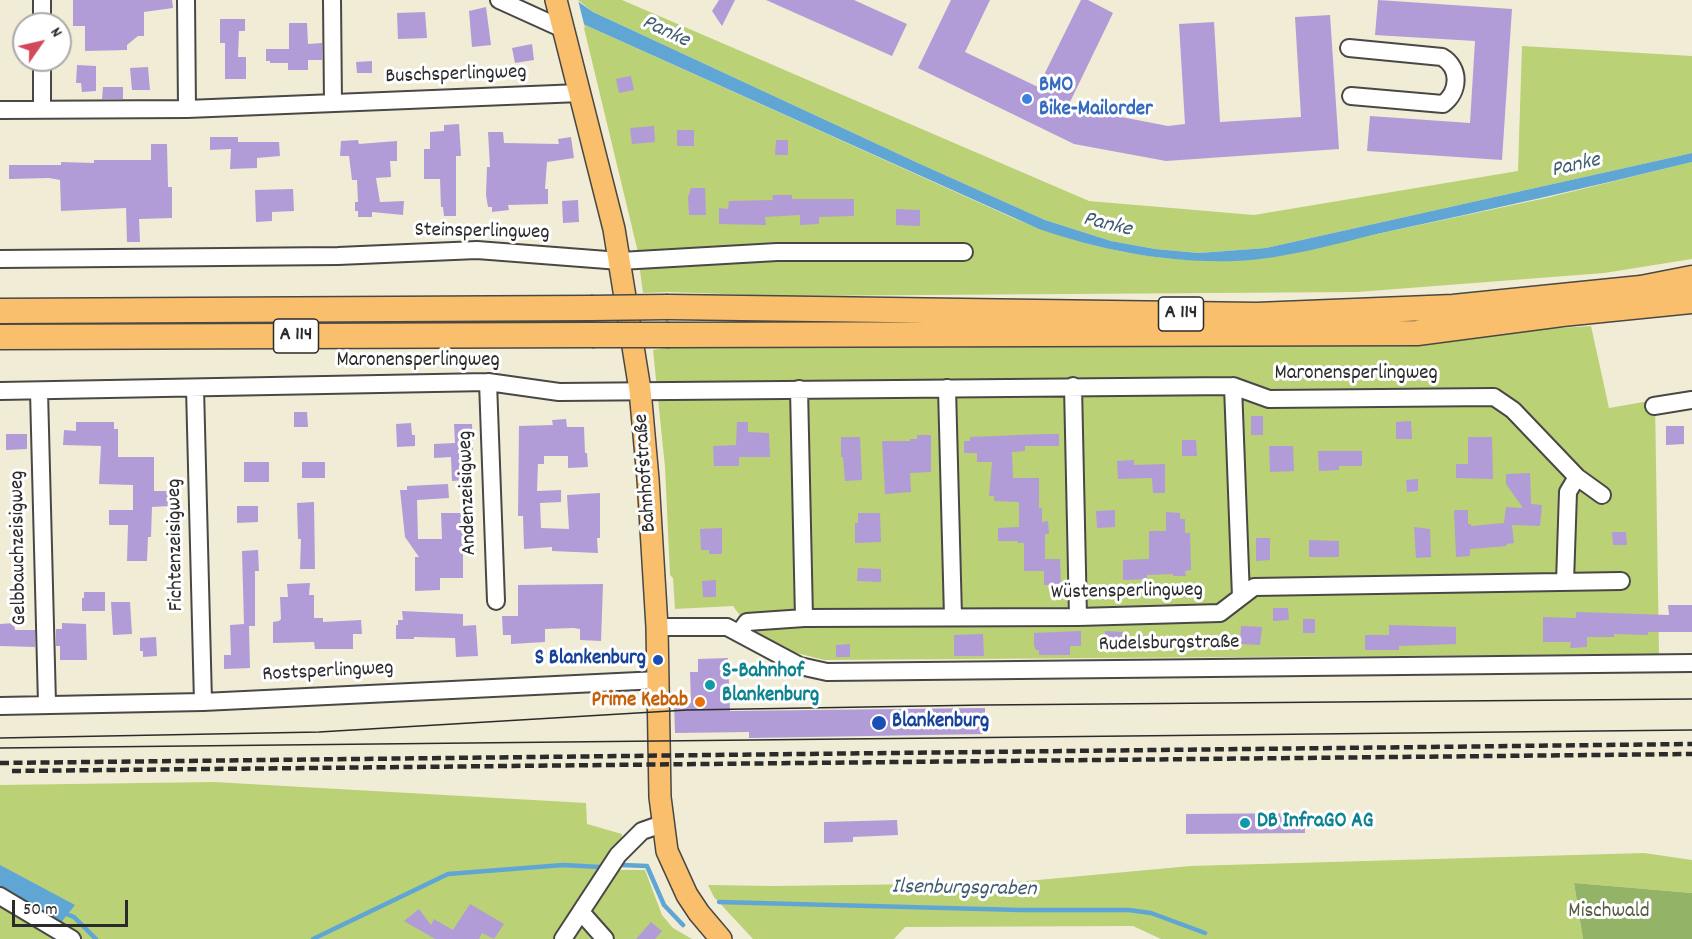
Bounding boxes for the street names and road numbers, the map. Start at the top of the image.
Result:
street label: Buschsperlingweg [385,61,527,91]
street label: Steinsperlingweg [414,219,550,247]
road number: A 114 [1158,297,1204,331]
road number: A 114 [274,319,318,353]
street label: Maronensperlingweg [336,349,500,375]
street label: Maronensperlingweg [1274,362,1438,388]
street label: Bahnhofstraße [630,413,664,533]
street label: Andenzeisigweg [454,430,484,556]
street label: Gelbbauchzeisigweg [6,470,34,626]
street label: Fichtenzeisigweg [163,478,191,612]
street label: Wüstensperlingweg [1051,579,1203,607]
street label: Rudelsburgstraße [1098,631,1240,659]
street label: Rostsperlingweg [262,657,394,689]

